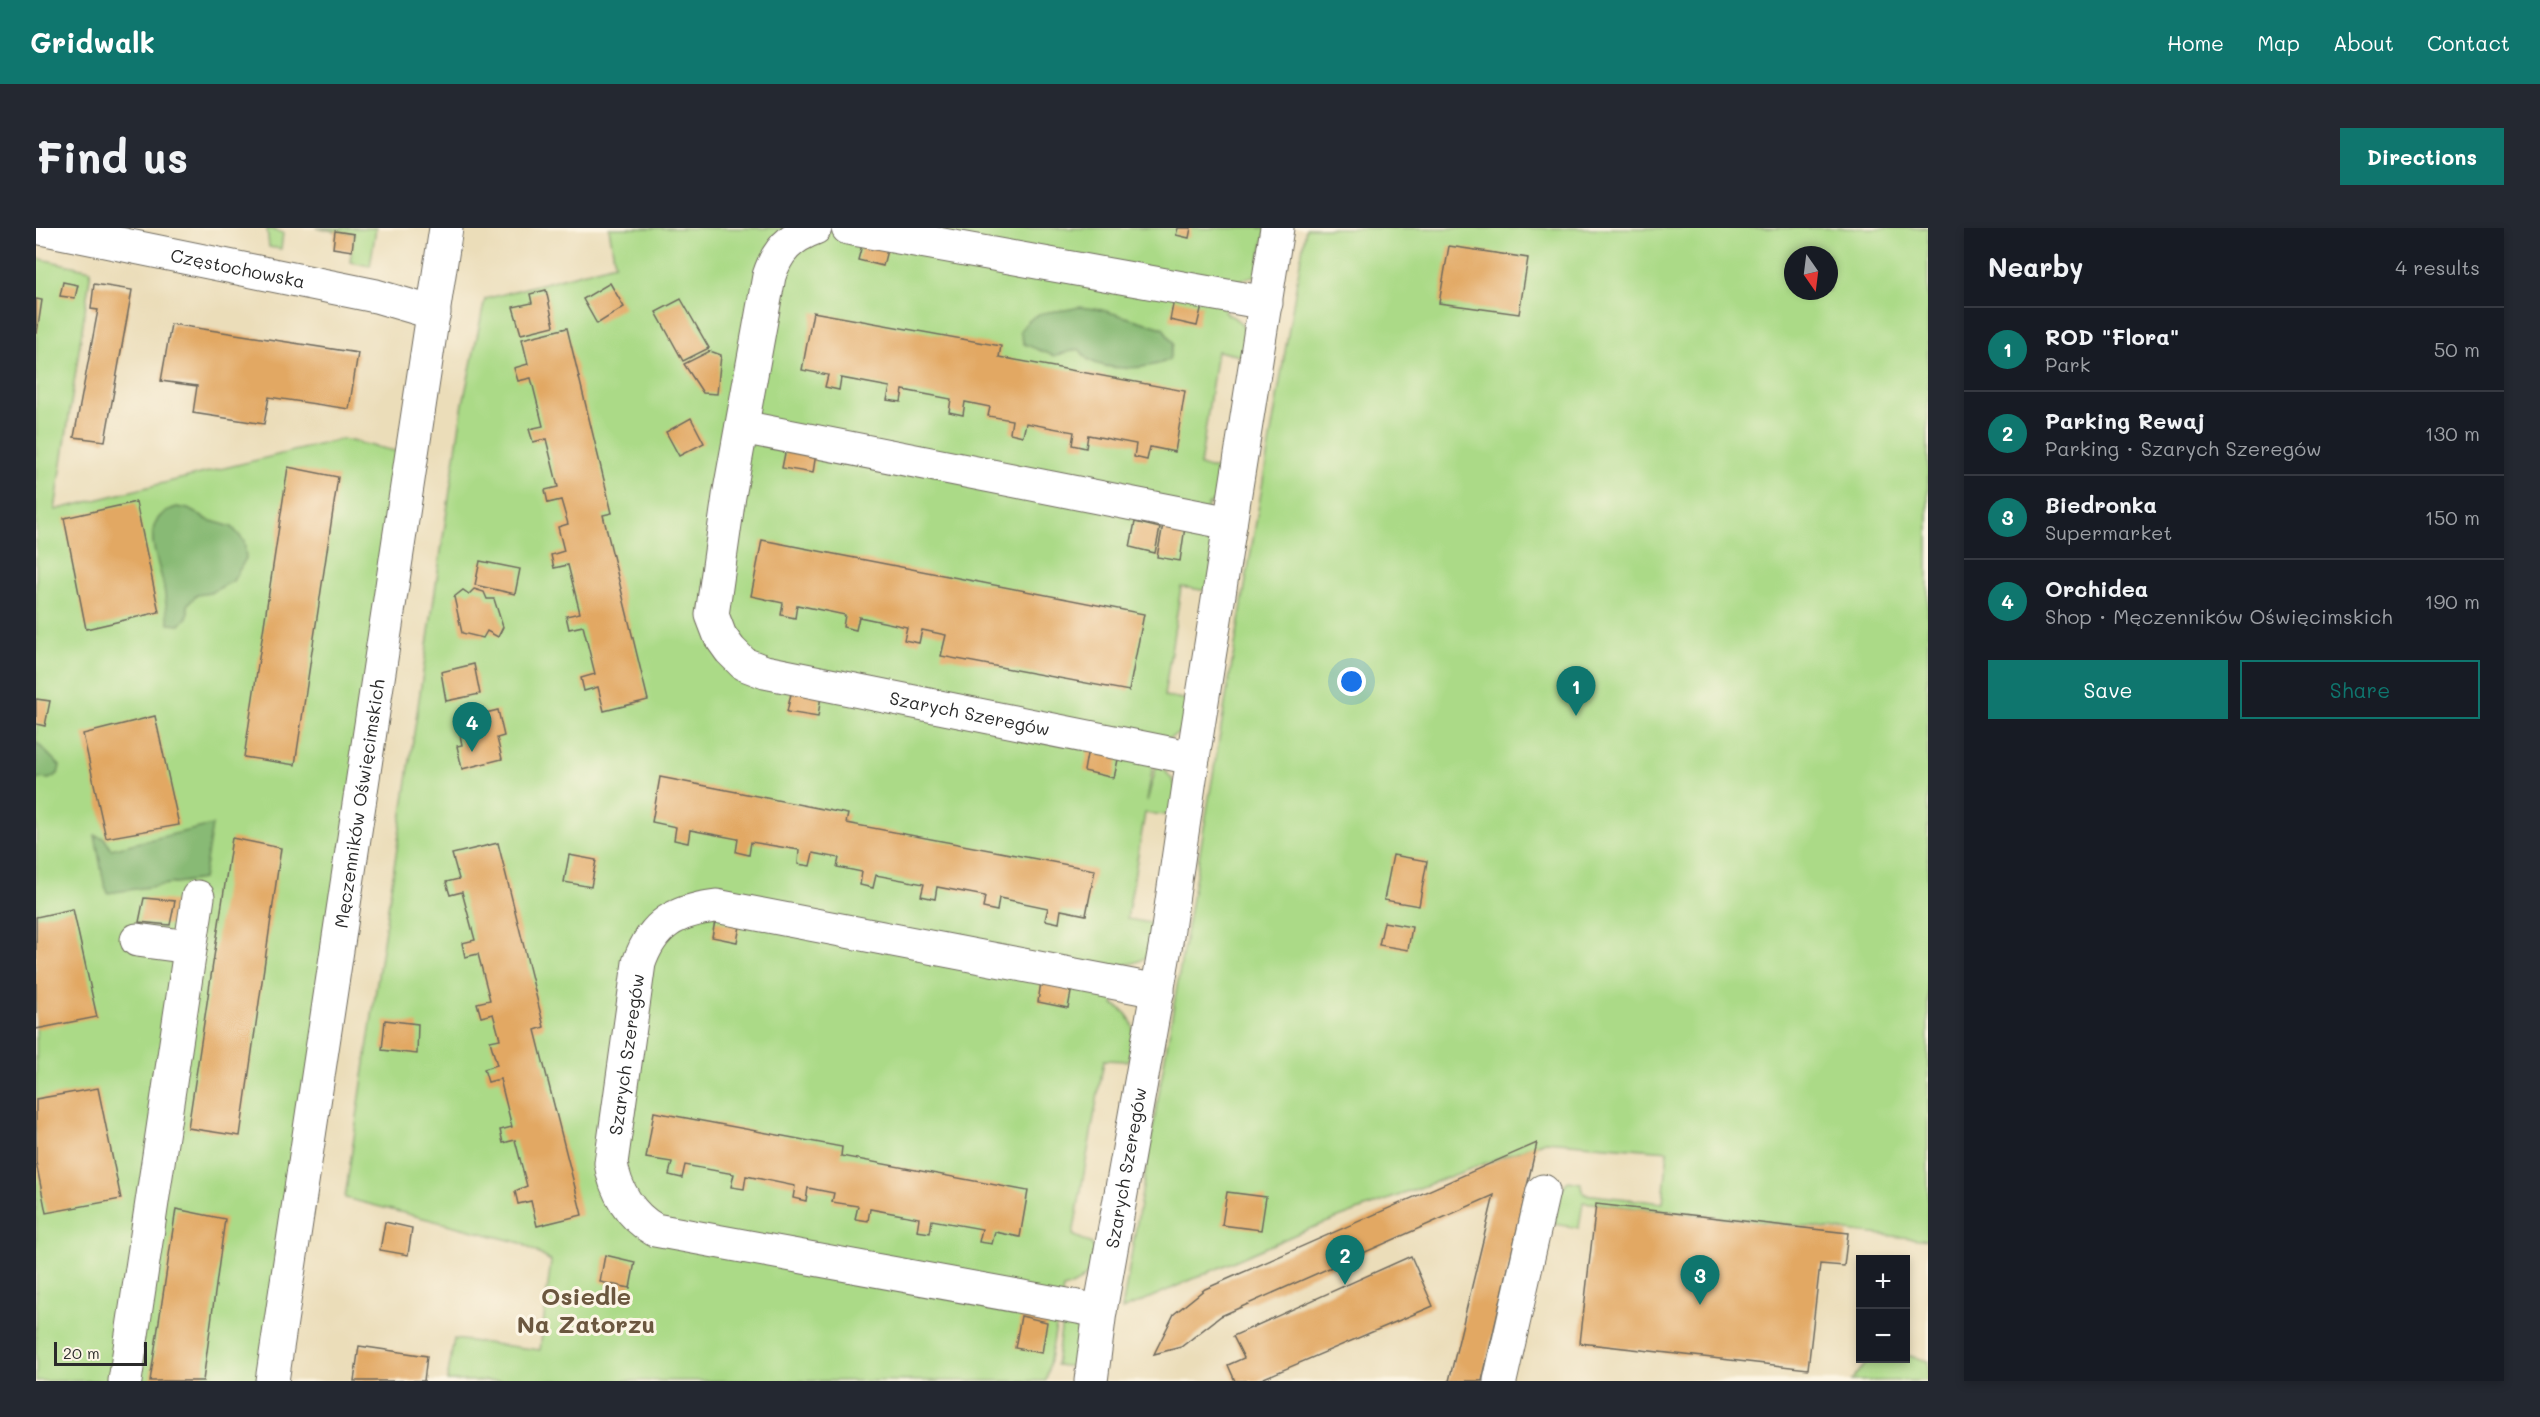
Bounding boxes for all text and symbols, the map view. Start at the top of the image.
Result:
text: Gridwalk [30,24,155,60]
text: Home [2167,29,2224,56]
text: Map [2257,29,2300,56]
text: About [2333,29,2394,56]
text: Contact [2427,29,2510,56]
button: Directions [2340,128,2504,185]
text: Find us [36,129,188,184]
street label: Częstochowska [169,243,307,293]
north arrow [1784,246,1838,300]
text: Nearby [1988,250,2083,284]
text: 4 results [2395,254,2480,280]
text: ROD "Flora" [2045,322,2179,351]
text: 1 [2003,336,2012,362]
text: 50 m [2434,336,2480,362]
text: Park [2045,351,2090,377]
text: Parking Rewaj [2045,406,2205,435]
text: 2 [2002,420,2013,446]
text: 130 m [2425,420,2480,446]
text: Parking · Szarych Szeregów [2045,435,2322,461]
text: Biedronka [2045,490,2157,519]
text: 3 [2002,504,2014,530]
text: 150 m [2425,504,2480,530]
text: Supermarket [2045,519,2172,545]
text: Orchidea [2045,574,2148,603]
text: 4 [2001,588,2014,614]
text: 190 m [2425,588,2480,614]
text: Shop · Męczenników Oświęcimskich [2045,603,2392,629]
button: Save [1988,660,2228,719]
button: Share [2240,660,2480,719]
pin: 1 [1556,666,1596,716]
your location [1337,667,1366,696]
street label: Męczenników Oświęcimskich [329,677,390,930]
street label: Szarych Szeregów [888,685,1052,741]
pin: 4 [452,702,492,752]
street label: Szarych Szeregów [603,972,649,1137]
street label: Szarych Szeregów [1099,1086,1152,1250]
pin: 2 [1326,1236,1364,1285]
map controls [1856,1255,1910,1363]
button: + [1856,1255,1910,1309]
pin: 3 [1680,1256,1720,1305]
district label: Osiedle Na Zatorzu [517,1280,655,1339]
button: − [1856,1309,1910,1363]
scale bar [54,1339,147,1366]
text: 20 m [63,1342,100,1363]

